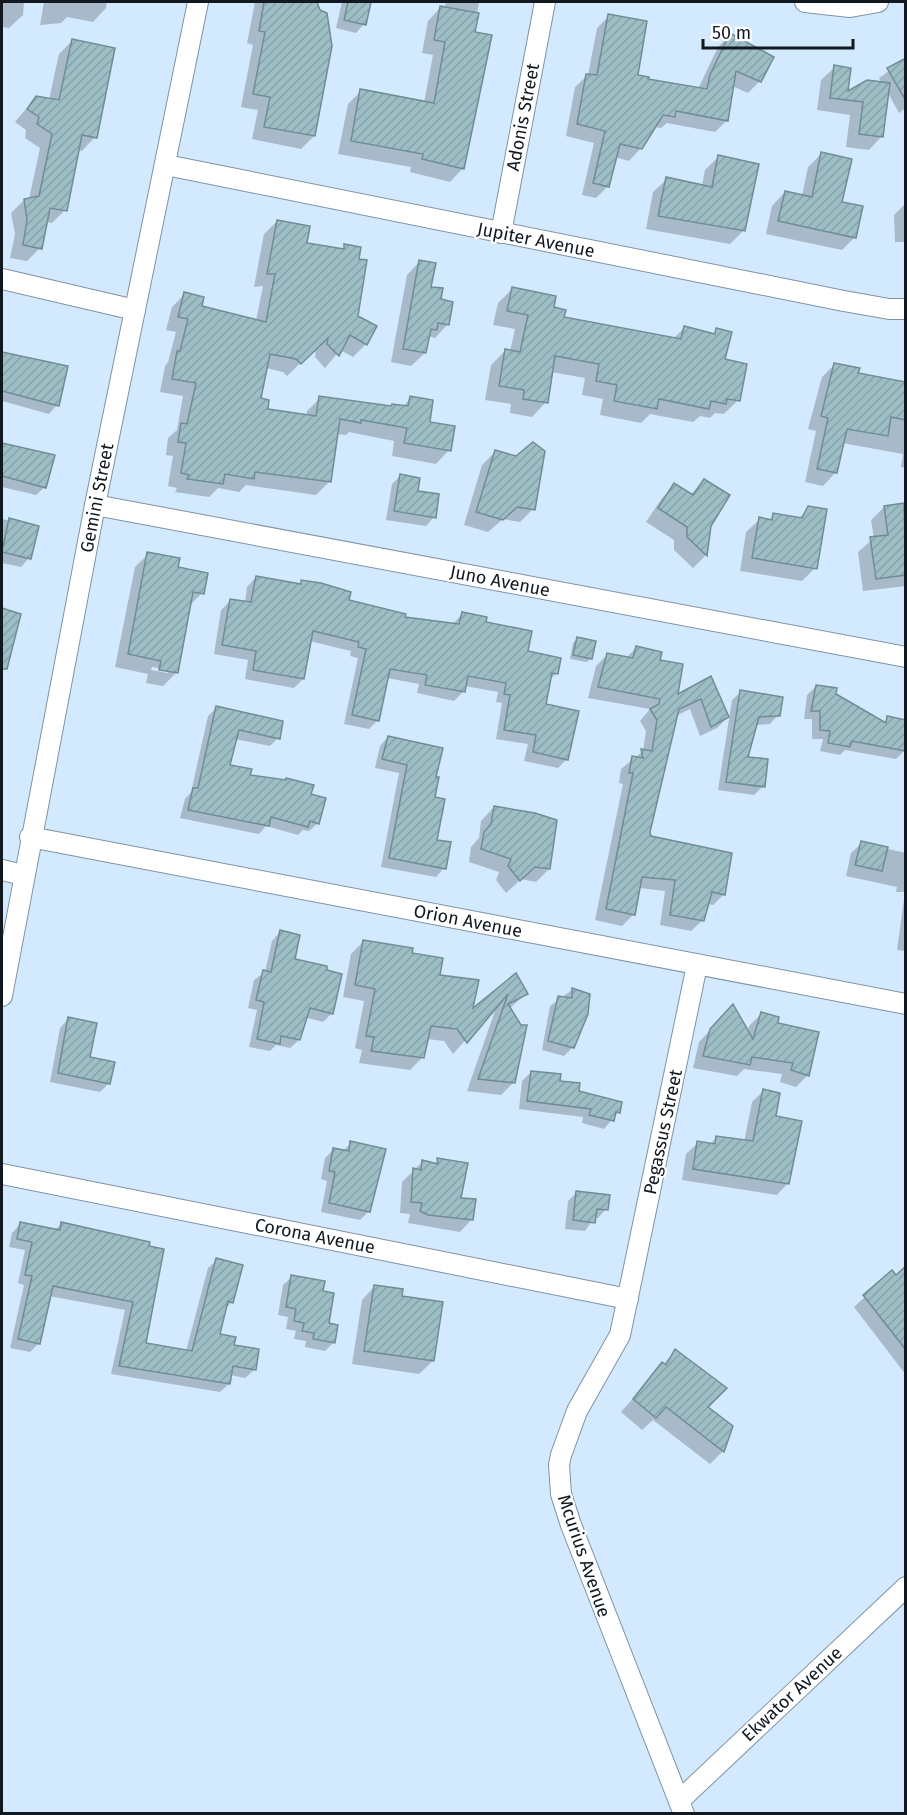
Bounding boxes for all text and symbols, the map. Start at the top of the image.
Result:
scale bar [703,12,853,50]
text: 50 m [712,22,751,44]
street label: Adonis Street [502,61,544,173]
street label: Jupiter Avenue [475,218,597,262]
street label: Gemini Street [76,441,118,555]
street label: Juno Avenue [448,561,552,601]
street label: Orion Avenue [412,900,524,942]
street label: Pegassus Street [639,1067,687,1197]
street label: Corona Avenue [253,1214,377,1258]
street label: Mcurius Avenue [553,1492,615,1620]
street label: Ekwator Avenue [737,1642,847,1746]

